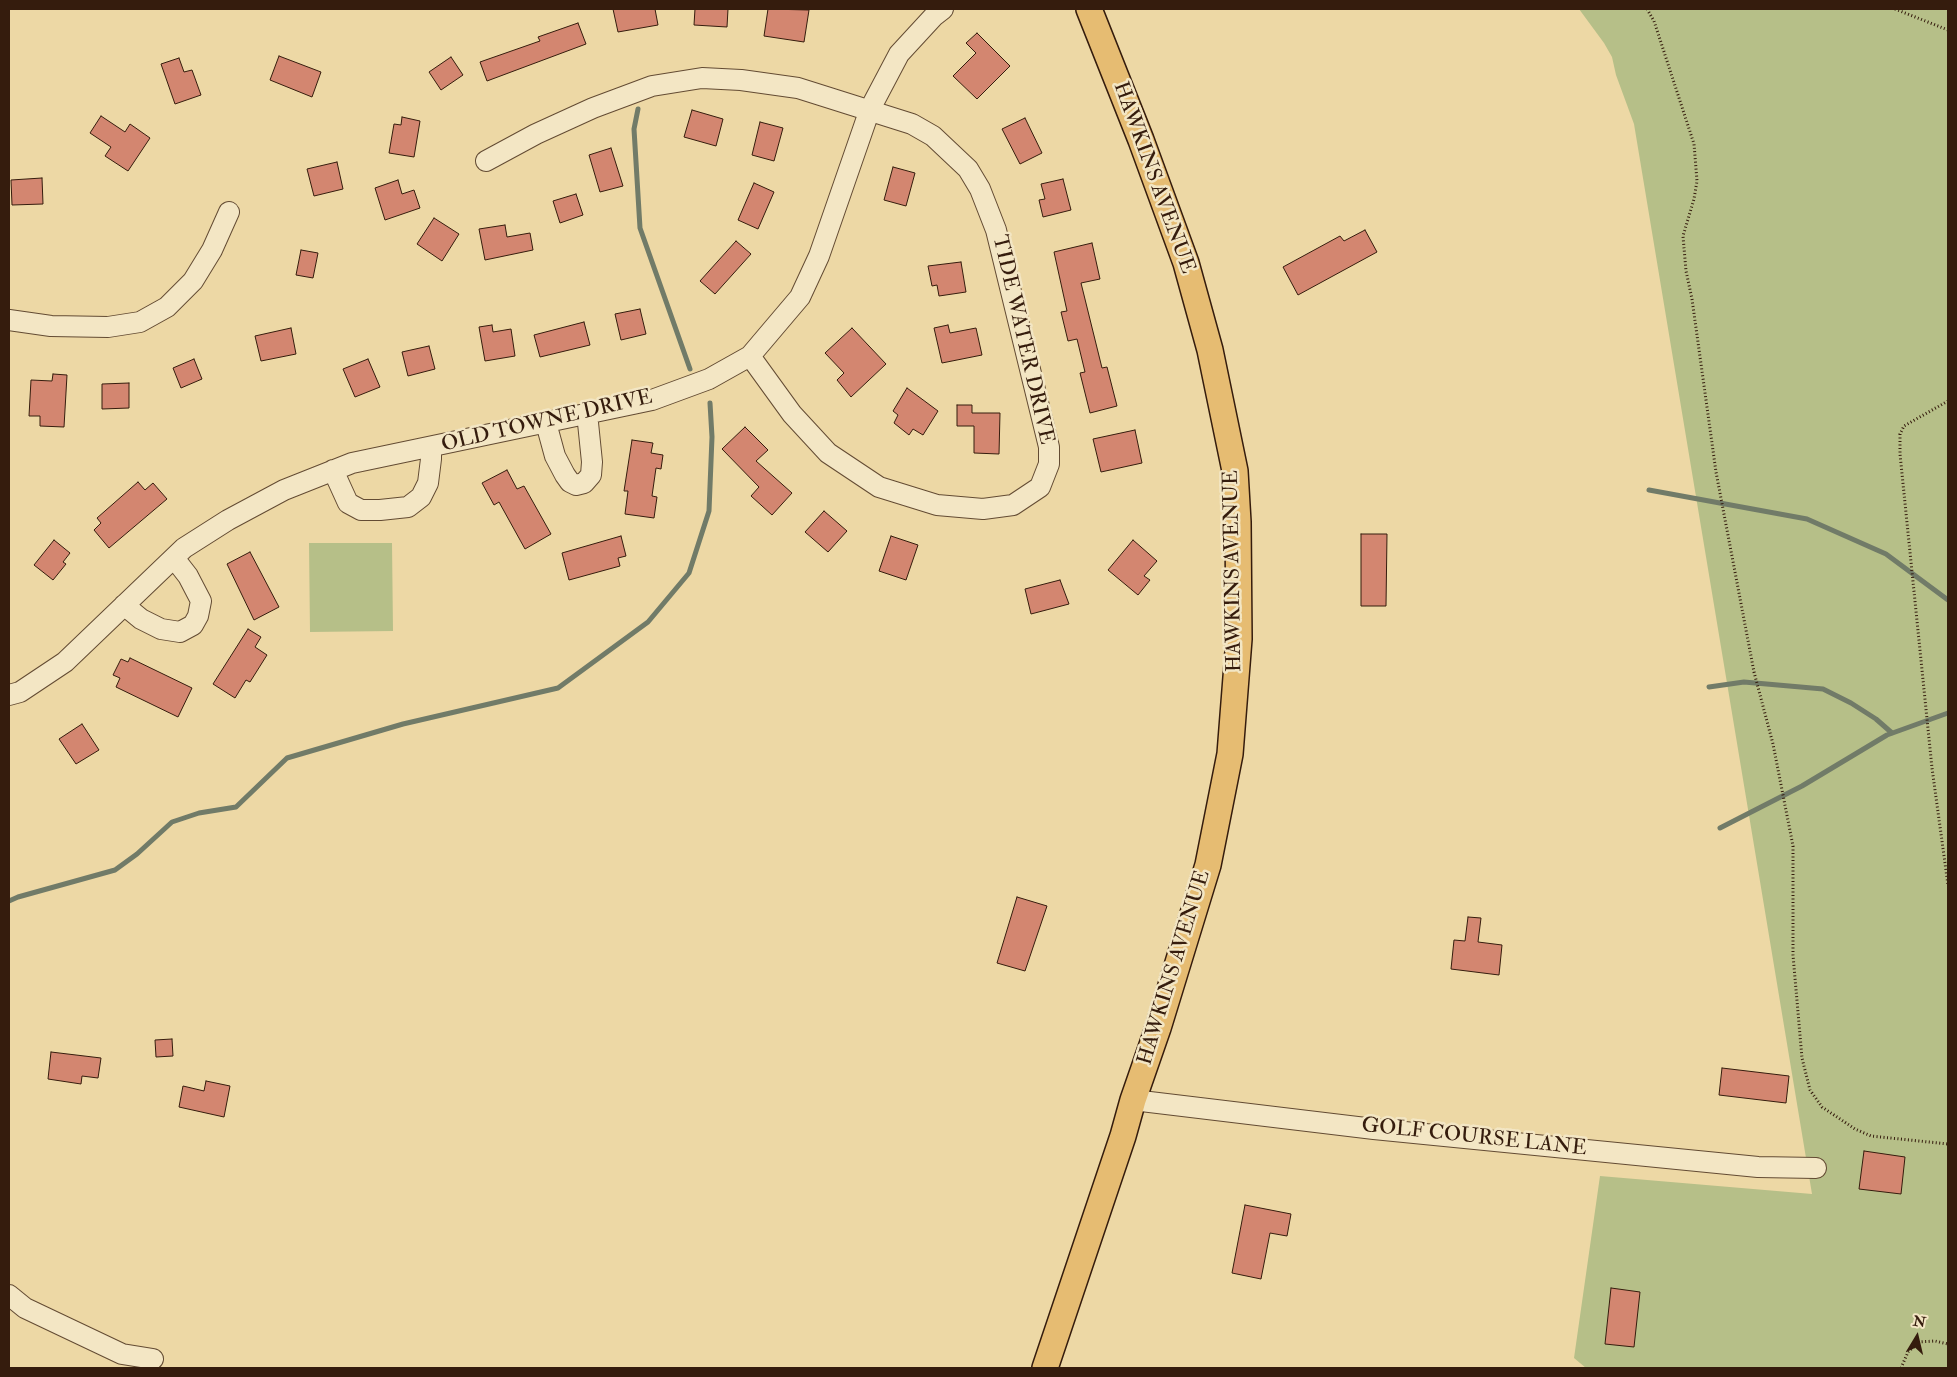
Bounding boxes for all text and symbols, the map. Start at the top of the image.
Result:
street label: HAWKINS AVENUE [1107,79,1199,277]
street label: TIDE WATER DRIVE [986,233,1058,447]
street label: OLD TOWNE DRIVE [439,385,655,459]
street label: HAWKINS AVENUE [1220,470,1248,672]
street label: HAWKINS AVENUE [1133,868,1217,1068]
street label: GOLF COURSE LANE [1360,1114,1588,1162]
north arrow [1892,1312,1942,1362]
text: N [1912,1312,1927,1331]

